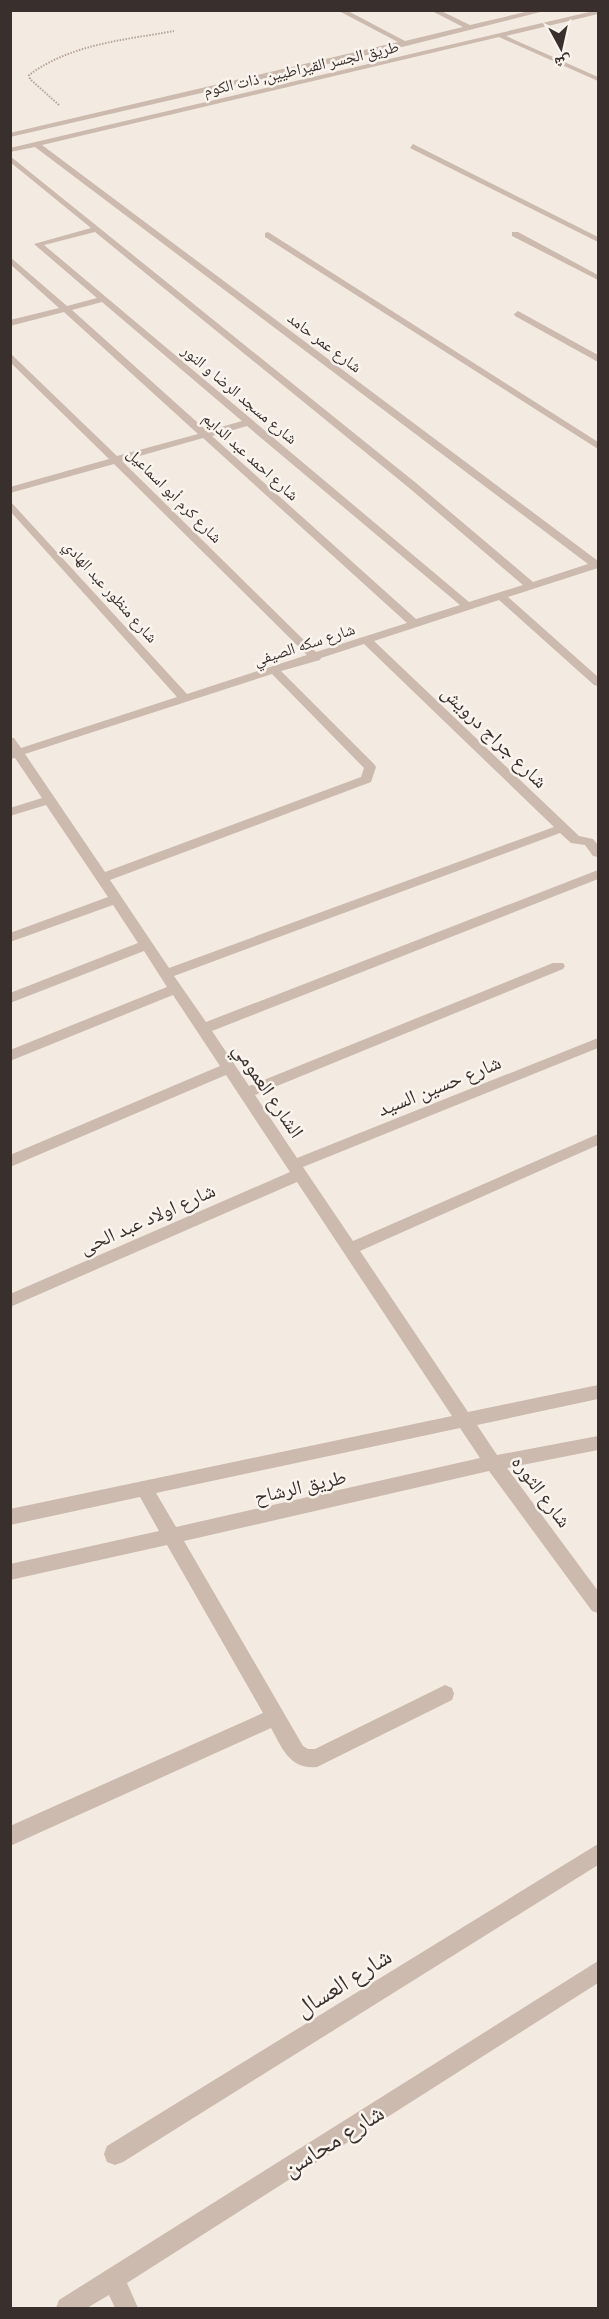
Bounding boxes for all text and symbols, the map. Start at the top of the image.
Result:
north arrow [531,18,591,78]
street label: طريق الجسر القيراطيين, ذات الكوم [202,37,401,101]
text: ش [553,52,573,73]
street label: شارع عمر حامد [283,308,366,377]
street label: شارع مسجد الرضا و النور [177,340,301,449]
street label: شارع احمد عبد الدايم [198,408,303,505]
street label: شارع كرم أبو اسماعيل [123,444,226,547]
street label: شارع منظور عبد الهادي [57,536,162,649]
street label: شارع سكه الصيفي [251,619,358,673]
street label: شارع جراج درويش [436,680,553,794]
street label: الشارع العمومي [225,1038,309,1145]
street label: شارع حسين السيد [374,1050,505,1122]
street label: شارع اولاد عبد الحى [76,1178,219,1260]
street label: شارع الثوره [506,1451,576,1533]
street label: طريق الرشاح [252,1464,349,1510]
street label: شارع العسال [290,1942,397,2024]
street label: شارع محاسن [278,2098,390,2183]

